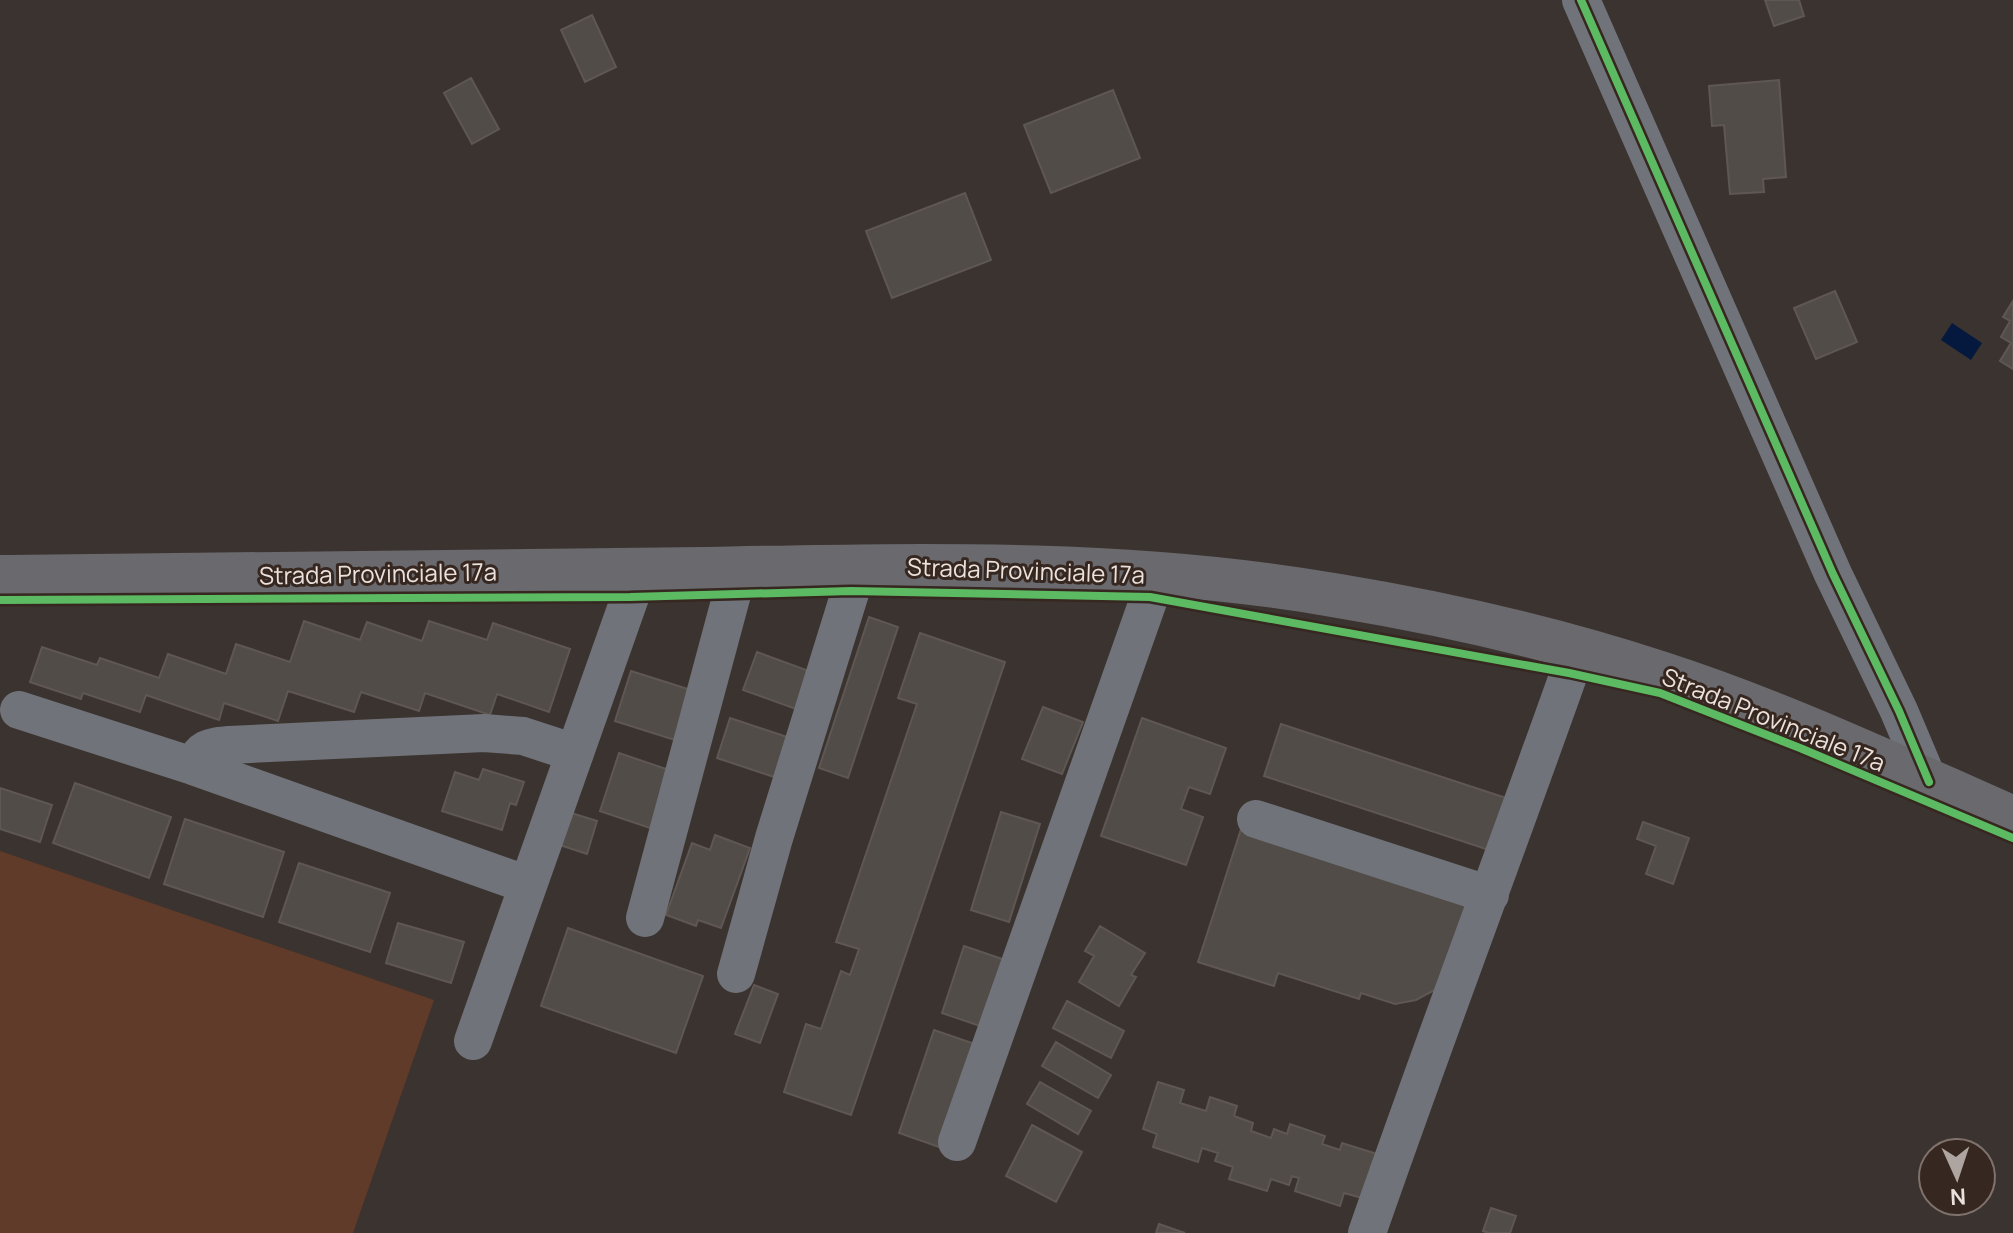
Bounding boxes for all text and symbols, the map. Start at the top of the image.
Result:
street label: Strada Provinciale 17a [907,549,1145,591]
street label: Strada Provinciale 17a [259,554,497,592]
street label: Strada Provinciale 17a [1658,659,1890,779]
north arrow [1917,1137,1997,1217]
text: N [1949,1182,1967,1212]

